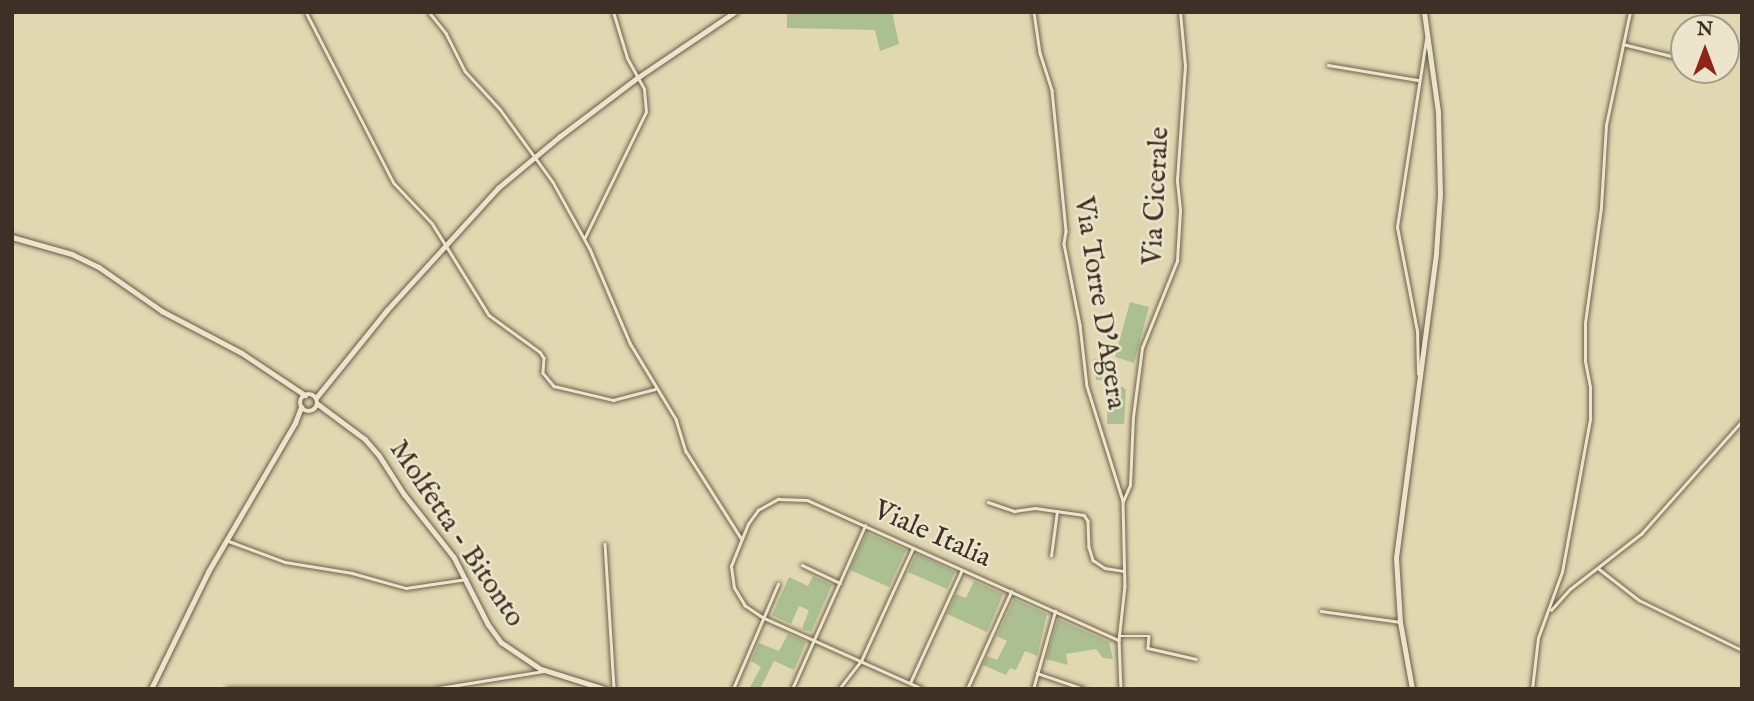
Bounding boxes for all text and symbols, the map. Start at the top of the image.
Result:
north arrow [1670,14,1740,84]
text: N [1697,18,1713,42]
street label: Via Cicerale [1137,126,1177,266]
street label: Via Torre D'Agera [1066,194,1132,412]
street label: Molfetta - Bitonto [381,434,531,634]
street label: Viale Italia [868,494,996,576]

